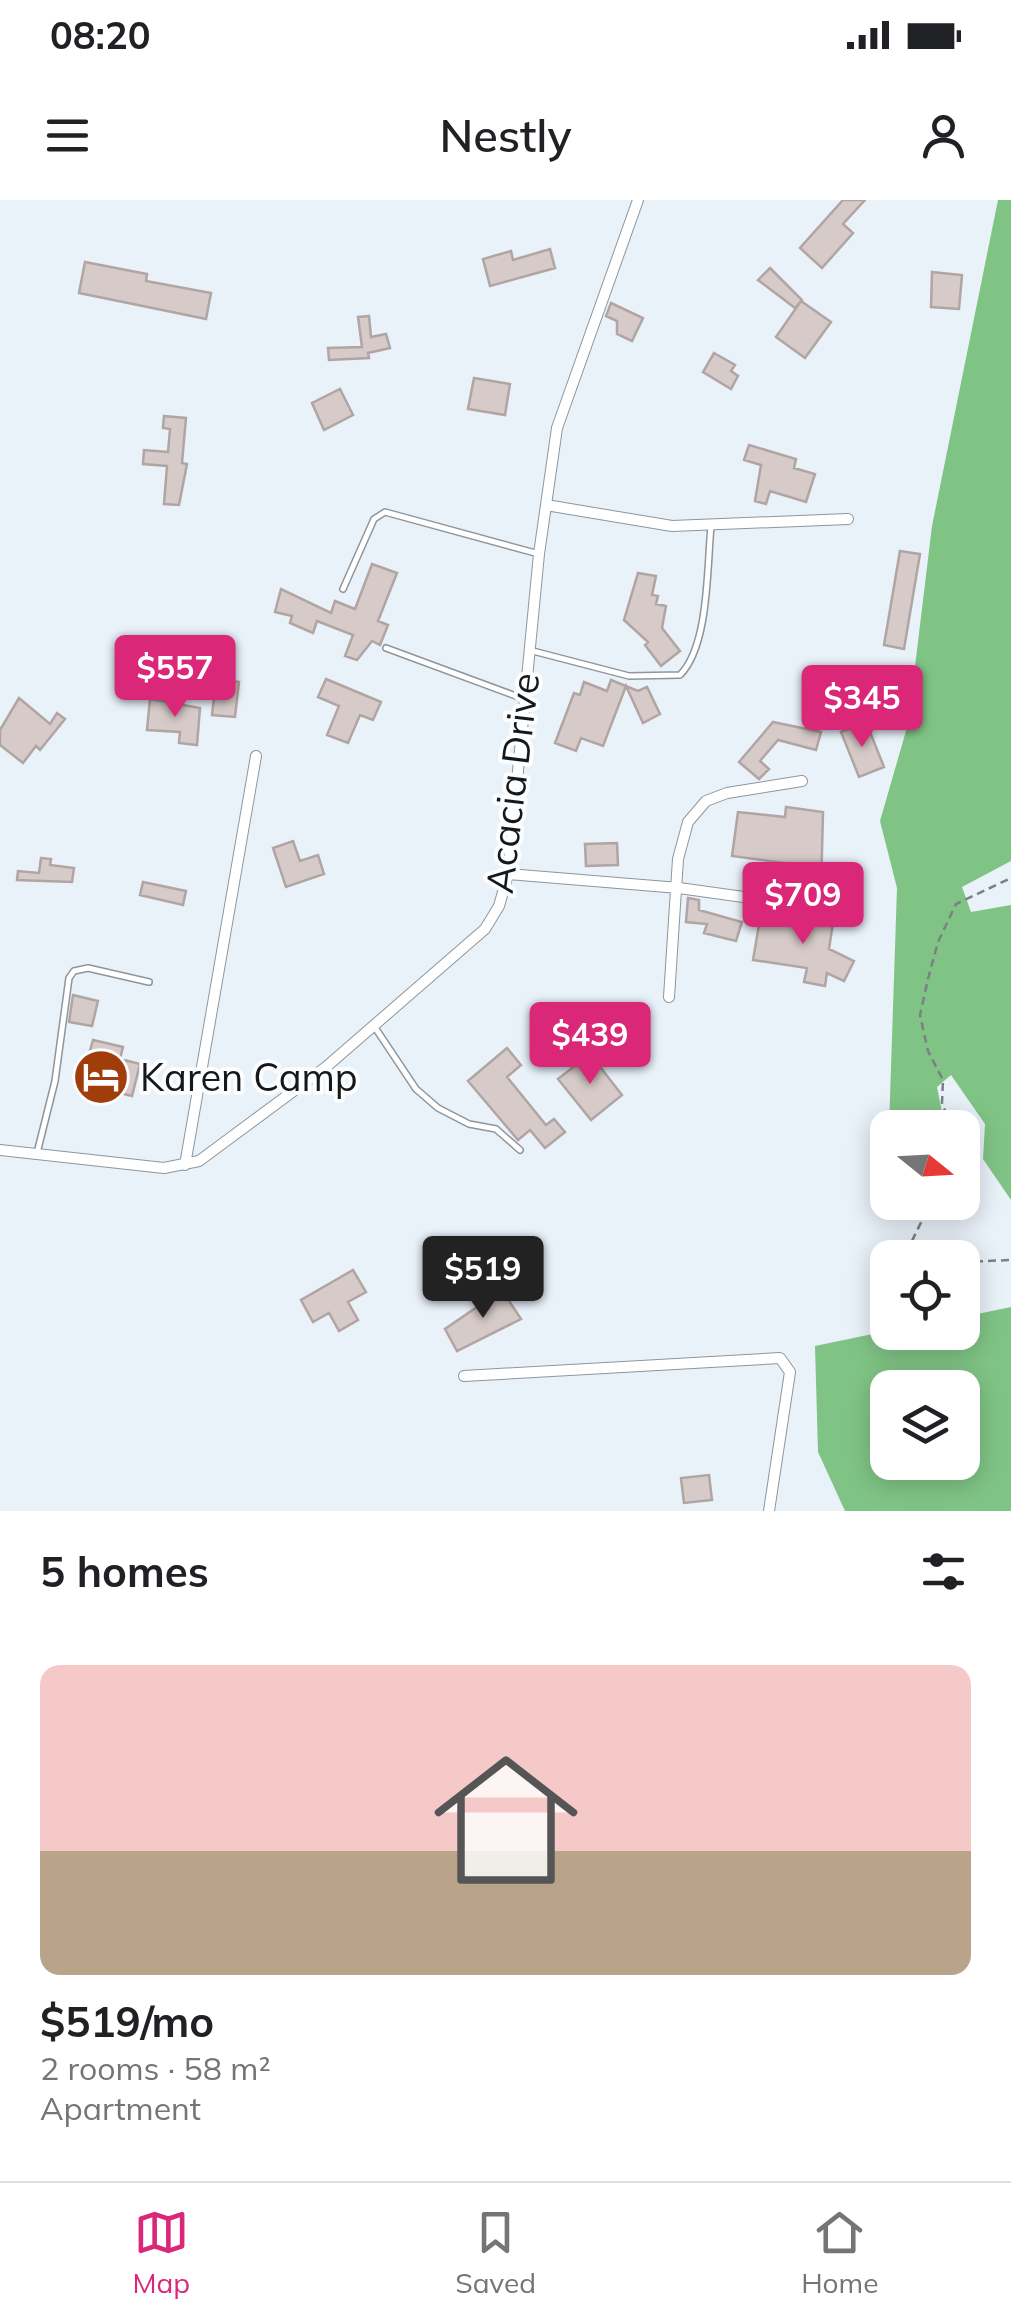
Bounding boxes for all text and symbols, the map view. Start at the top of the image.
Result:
text: 08:20 [50,11,151,59]
text: Nestly [439,107,572,163]
icon: menu [40,108,95,163]
icon: person [916,108,971,163]
pin: $557 [116,635,234,720]
text: $557 [137,647,213,687]
pin: $345 [803,665,921,750]
street label: Acacia Drive [475,670,549,896]
text: $345 [824,677,900,717]
pin: $709 [744,862,862,947]
text: $709 [765,874,841,914]
pin: $439 [531,1002,649,1087]
text: $439 [552,1014,628,1054]
hotel icon: Karen Camp [71,1047,131,1107]
place label: Karen Camp [140,1053,358,1101]
north arrow [870,1110,980,1220]
map controls [870,1110,980,1480]
pin: $519 [424,1236,542,1321]
button: locate [870,1240,980,1350]
text: $519 [445,1248,521,1288]
button: layers [870,1370,980,1480]
icon: filters [916,1544,971,1599]
text: 5 homes [40,1545,209,1598]
icon: home [416,1730,596,1910]
text: $519/mo [40,1995,214,2048]
text: 2 rooms · 58 m² [40,2048,271,2088]
text: Apartment [40,2088,201,2128]
tab: Map [133,2205,190,2300]
tab: Saved [455,2205,536,2300]
tab: Home [801,2205,878,2300]

